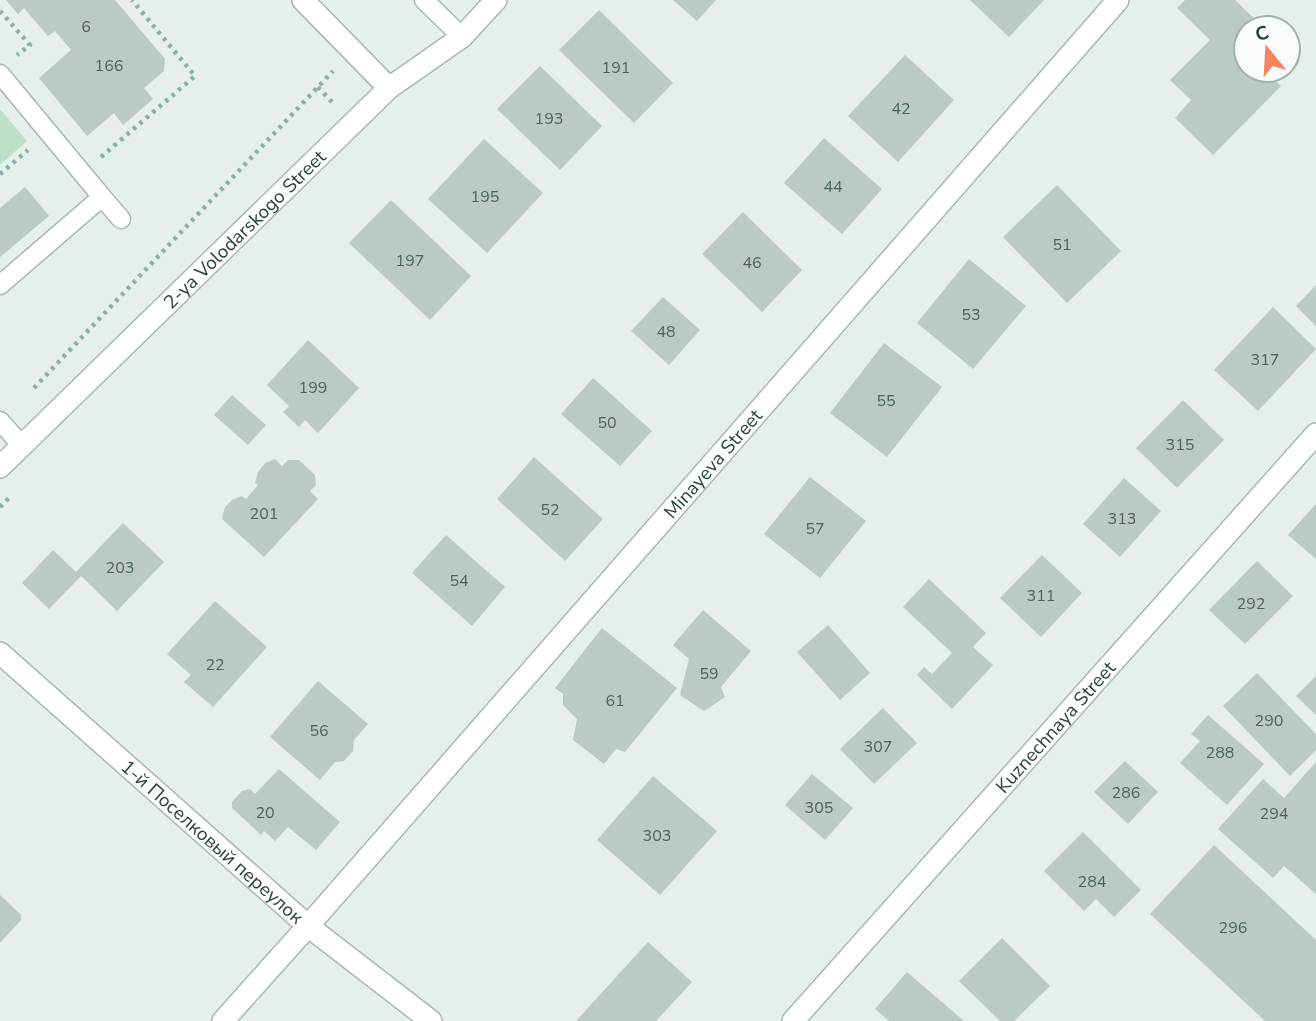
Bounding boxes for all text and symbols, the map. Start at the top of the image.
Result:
north arrow [1232,14,1302,84]
house number: 6 [81,16,91,38]
text: С [1252,19,1272,48]
house number: 166 [95,55,123,77]
house number: 191 [602,57,630,79]
house number: 42 [891,98,911,120]
house number: 193 [535,108,563,130]
street label: 2-ya Volodarskogo Street [158,144,332,315]
house number: 44 [823,176,843,198]
house number: 195 [471,186,499,208]
house number: 51 [1052,234,1072,256]
house number: 197 [396,250,424,272]
house number: 46 [742,252,762,274]
house number: 53 [961,304,981,326]
house number: 48 [656,321,676,343]
house number: 317 [1251,349,1279,371]
house number: 199 [299,377,327,399]
house number: 55 [876,390,896,412]
street label: Minayeva Street [658,404,769,524]
house number: 50 [597,412,617,434]
house number: 315 [1166,434,1194,456]
house number: 52 [540,499,560,521]
house number: 201 [250,503,278,525]
house number: 313 [1108,508,1136,530]
house number: 57 [805,518,825,540]
house number: 203 [106,557,134,579]
house number: 54 [449,570,469,592]
house number: 311 [1027,585,1055,607]
house number: 292 [1237,593,1265,615]
house number: 22 [205,654,225,676]
street label: Kuznechnaya Street [990,656,1122,799]
house number: 59 [699,663,719,685]
house number: 61 [605,690,625,712]
house number: 290 [1255,710,1283,732]
house number: 56 [309,720,329,742]
house number: 307 [864,736,892,758]
house number: 288 [1206,742,1234,764]
street label: 1-й Поселковый переулок [115,754,309,930]
house number: 286 [1112,782,1140,804]
house number: 305 [805,797,833,819]
house number: 20 [255,802,275,824]
house number: 294 [1260,803,1289,825]
house number: 303 [643,825,671,847]
house number: 284 [1078,871,1107,893]
house number: 296 [1219,917,1247,939]

